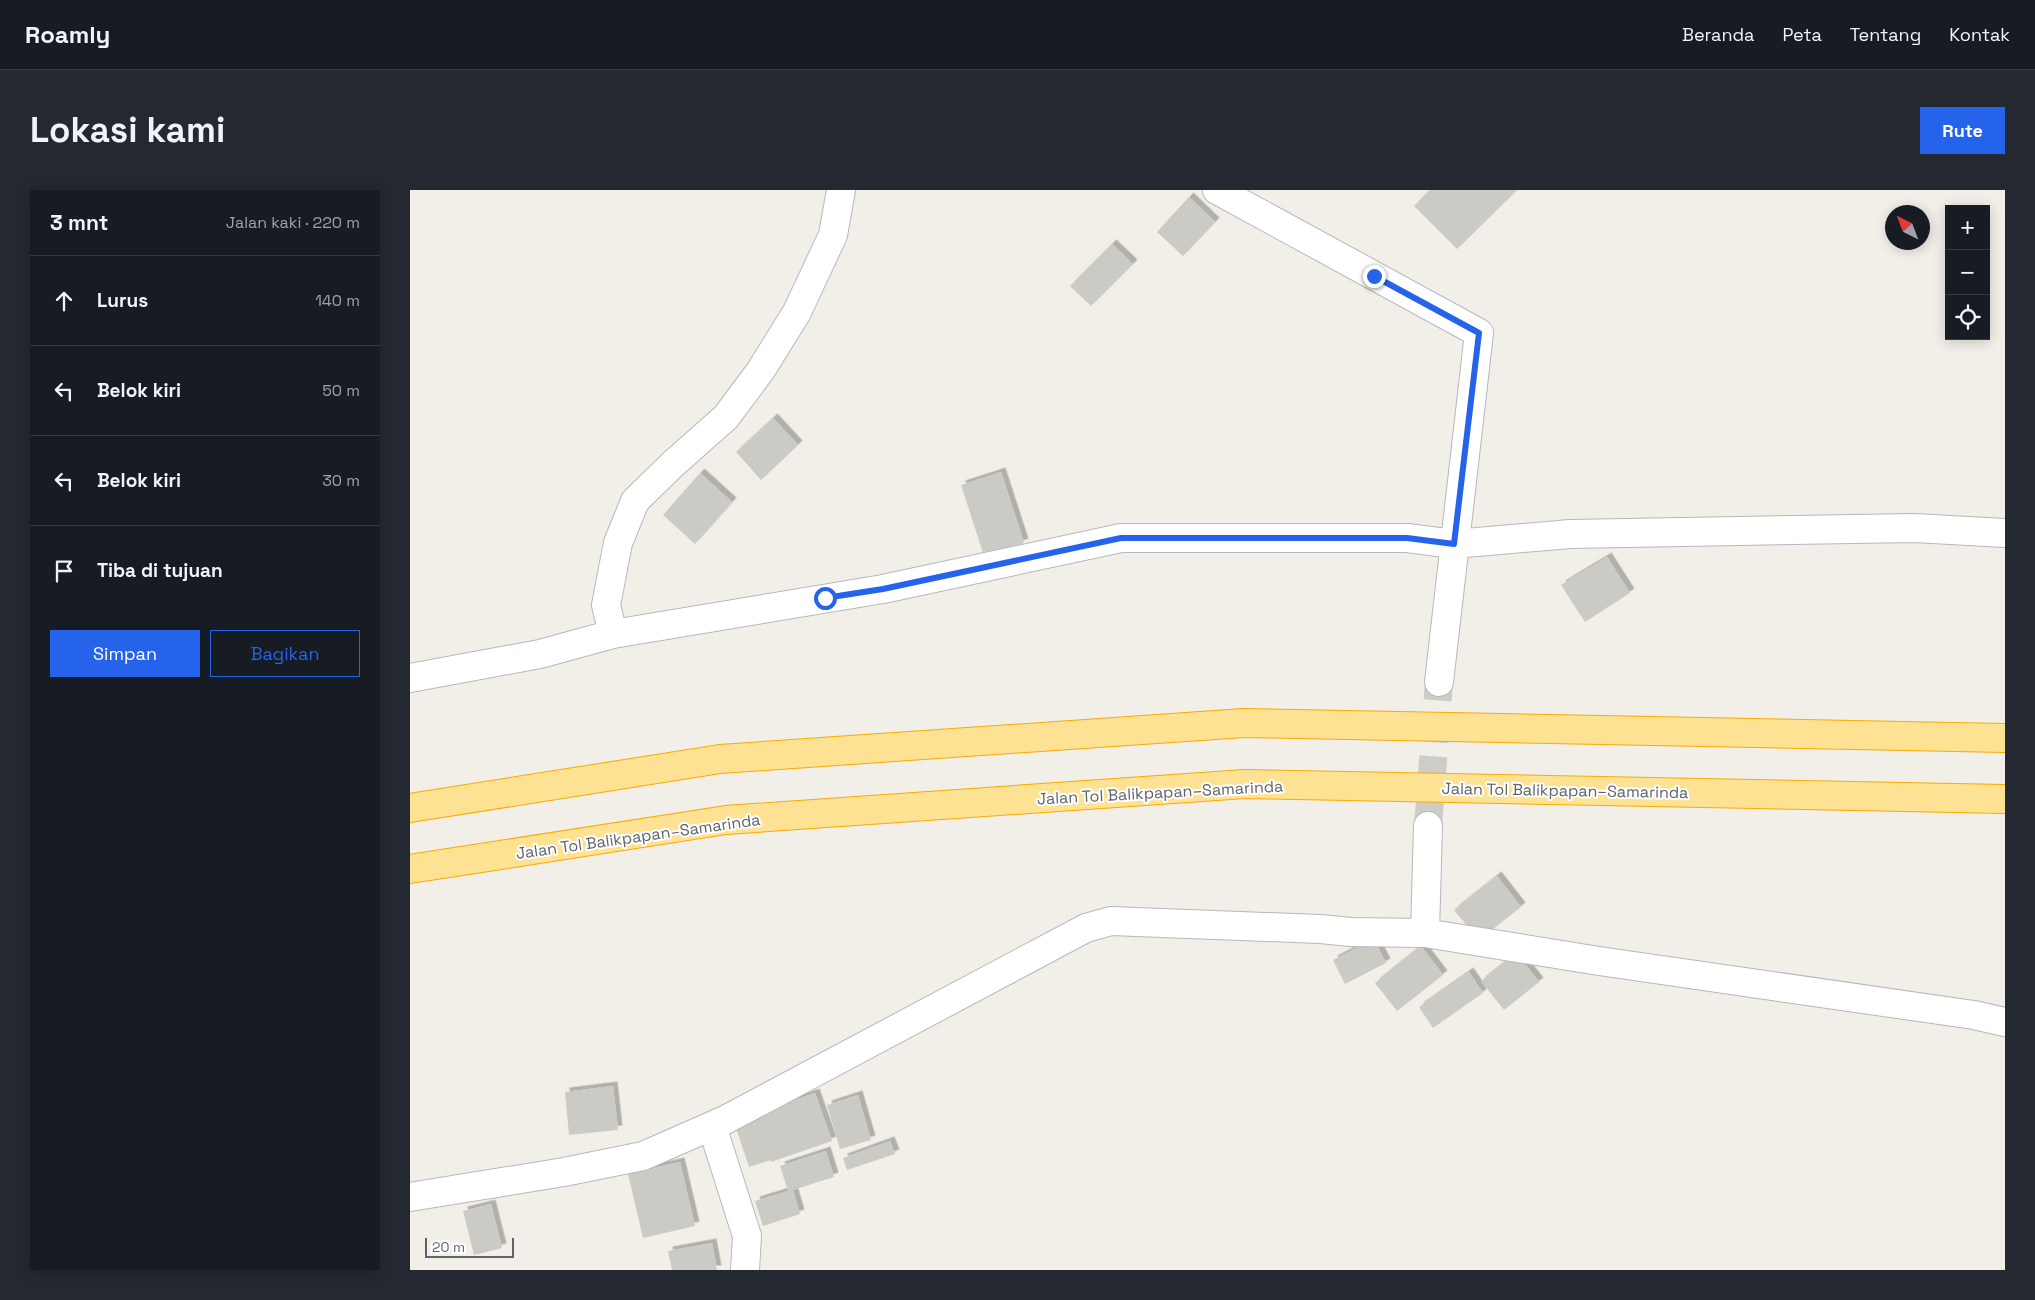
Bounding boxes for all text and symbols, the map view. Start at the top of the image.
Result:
text: Roamly [25,19,110,50]
text: Beranda [1682,23,1754,46]
text: Peta [1782,23,1822,46]
text: Tentang [1850,23,1921,46]
text: Kontak [1949,23,2010,46]
button: Rute [1920,107,2005,154]
text: Lokasi kami [30,108,225,152]
north arrow [1885,205,1930,250]
map controls [1945,205,1990,340]
button: + [1945,205,1990,250]
text: 3 mnt [50,209,108,236]
text: Jalan kaki · 220 m [226,212,360,233]
button: − [1945,250,1990,295]
route end [1363,265,1386,288]
icon: ahead [50,287,78,315]
text: Lurus [97,288,148,313]
text: 140 m [315,290,360,311]
button: locate [1945,295,1990,340]
icon: left [50,377,78,405]
text: Belok kiri [97,378,181,403]
text: 50 m [322,380,360,401]
icon: left [50,467,78,495]
text: Belok kiri [97,468,181,493]
text: 30 m [322,470,360,491]
icon: arrive [50,557,78,585]
text: Tiba di tujuan [97,558,223,583]
route start [814,587,837,610]
button: Simpan [50,630,200,677]
button: Bagikan [210,630,360,677]
street label: Jalan Tol Balikpapan–Samarinda [1036,776,1284,809]
street label: Jalan Tol Balikpapan–Samarinda [1442,778,1688,803]
street label: Jalan Tol Balikpapan–Samarinda [514,809,762,864]
scale bar [425,1235,514,1258]
text: 20 m [432,1238,465,1256]

